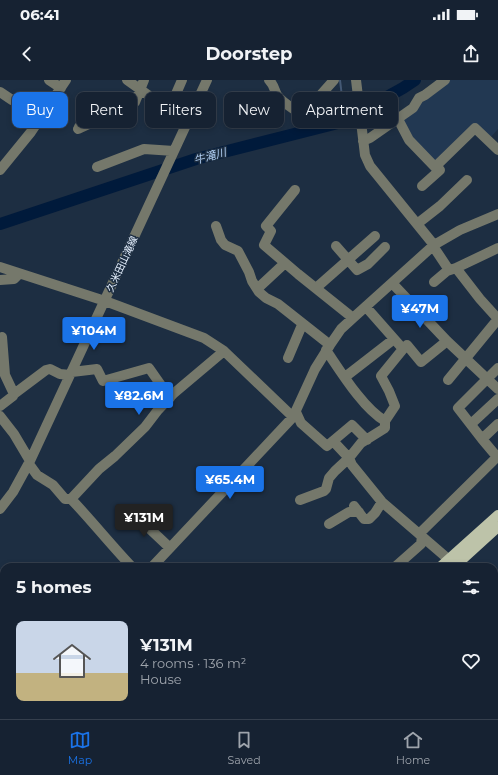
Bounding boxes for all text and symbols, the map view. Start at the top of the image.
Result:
text: 06:41 [20,5,60,24]
icon: back [16,43,38,65]
text: Doorstep [205,43,293,65]
icon: share [460,43,482,65]
chip: Buy [12,92,68,128]
chip: Rent [76,92,137,128]
chip: Filters [145,92,216,128]
chip: New [224,92,284,128]
chip: Apartment [292,92,398,128]
water label: 牛滝川 [192,145,229,167]
street label: 久米田山滝線 [103,234,141,294]
pin: ¥47M [396,295,444,329]
text: ¥47M [401,300,439,316]
pin: ¥104M [66,317,122,351]
text: ¥104M [71,322,117,338]
pin: ¥82.6M [106,382,172,416]
text: ¥82.6M [114,387,164,403]
pin: ¥65.4M [197,466,263,500]
text: ¥65.4M [205,471,255,487]
pin: ¥131M [116,504,172,538]
text: ¥131M [124,509,164,525]
icon: filters [460,576,482,598]
text: 5 homes [16,577,92,597]
text: ¥131M [140,635,193,655]
icon: home [48,637,96,685]
icon: heart [460,650,482,672]
text: 4 rooms · 136 m² [140,655,246,671]
text: House [140,671,182,687]
tab: Map [68,729,92,767]
tab: Saved [228,729,261,767]
tab: Home [396,729,430,767]

